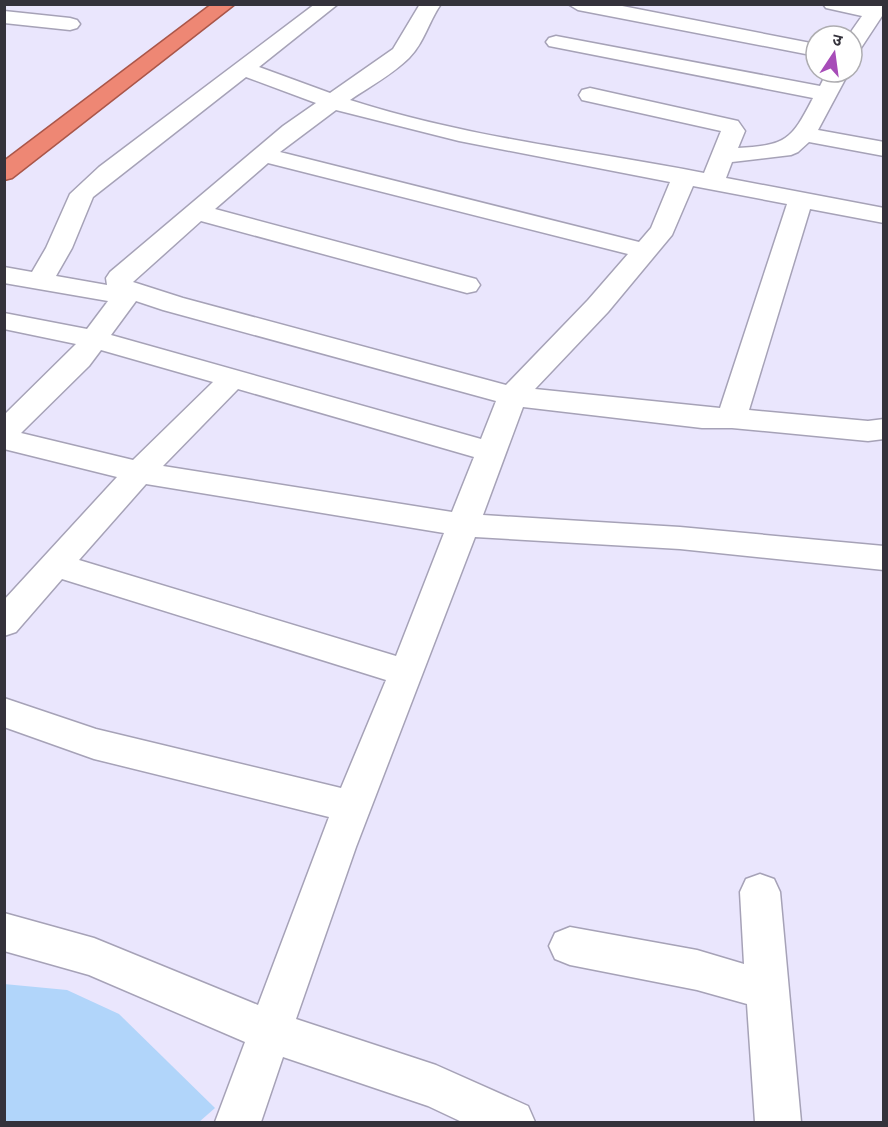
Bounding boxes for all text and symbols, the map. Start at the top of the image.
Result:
north arrow [804,24,864,84]
text: उ [831,29,845,49]

